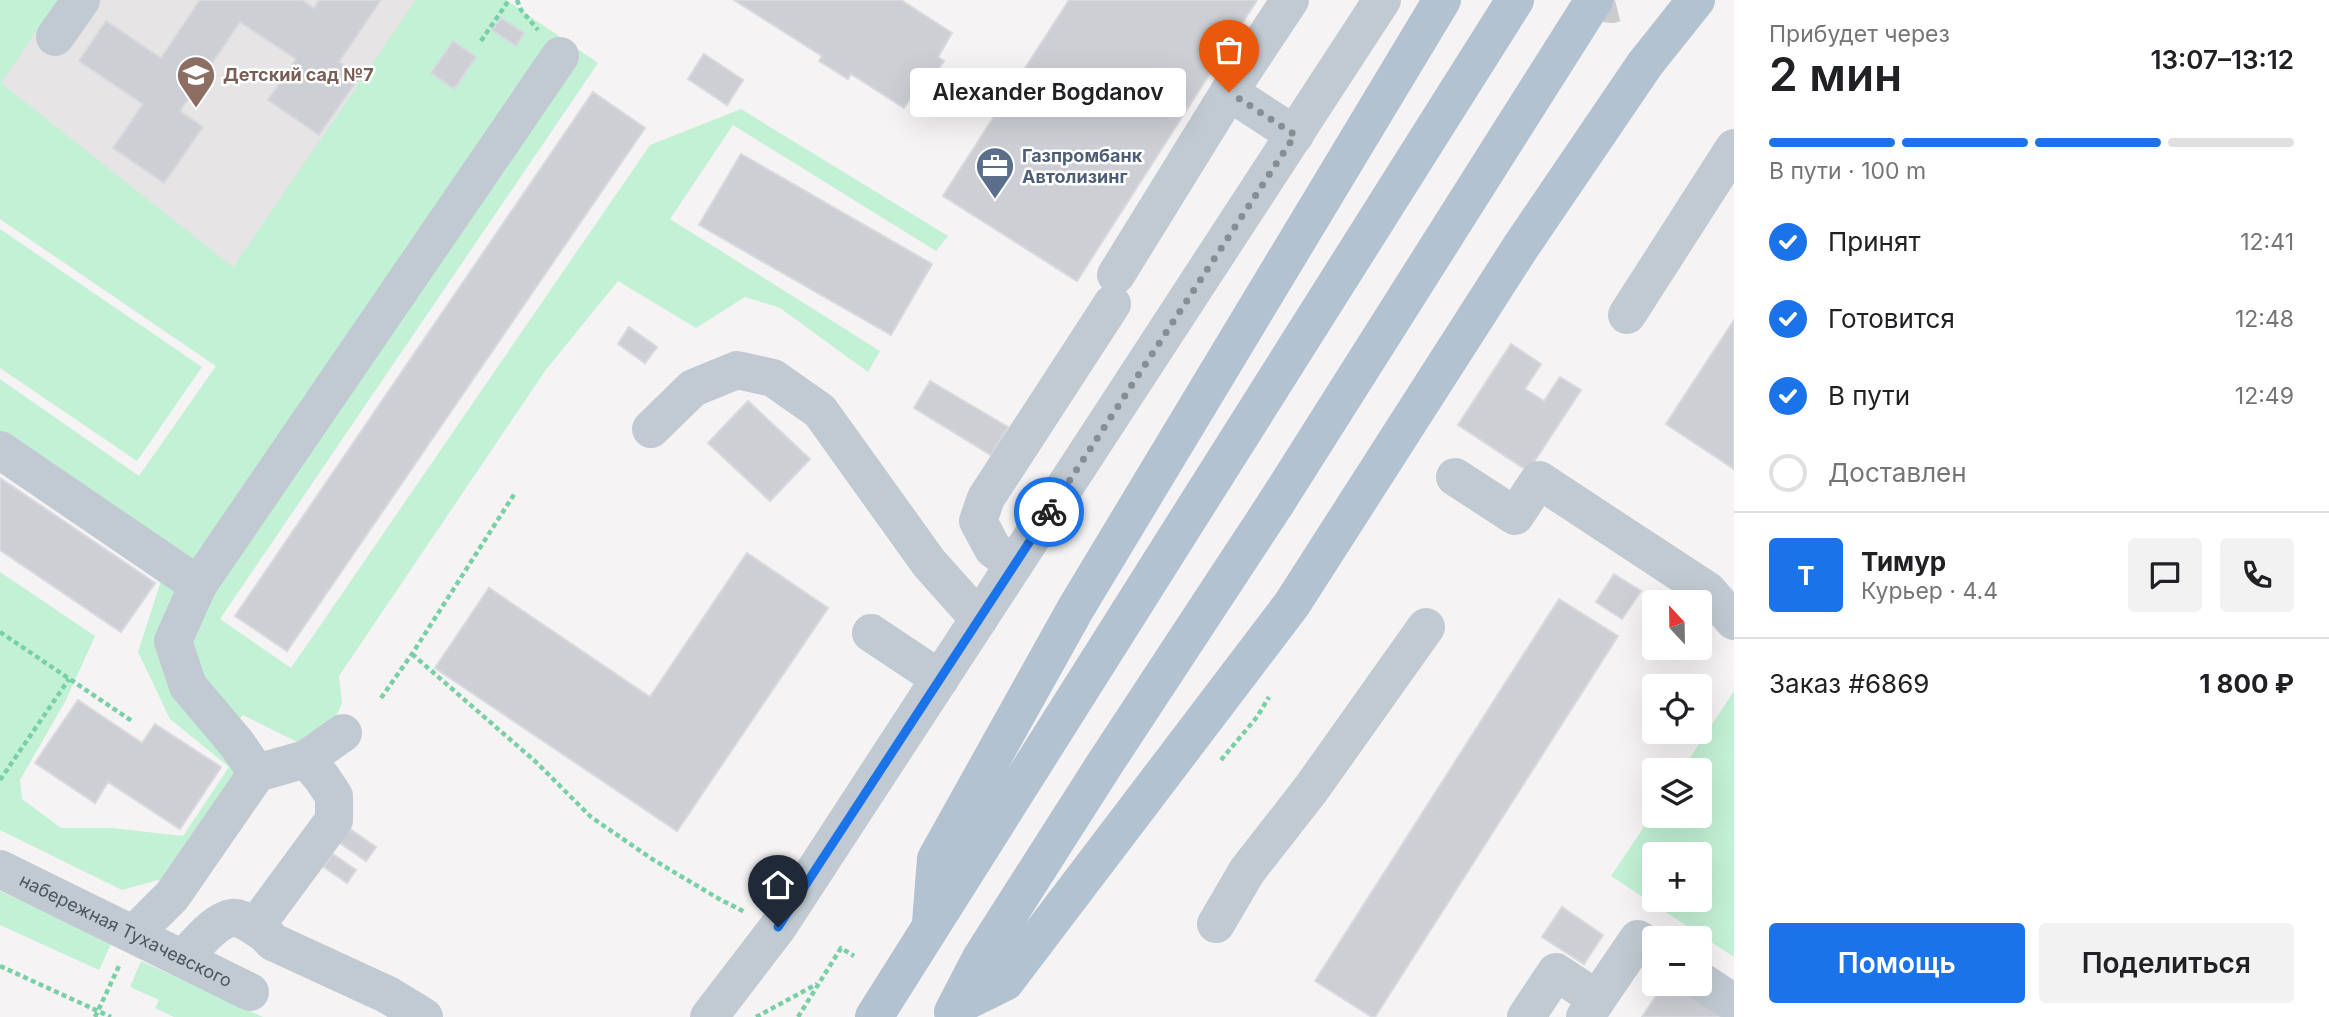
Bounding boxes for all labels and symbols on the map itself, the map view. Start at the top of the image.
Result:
pin [1199,20,1259,92]
school or university icon: Детский сад №7 [175,54,217,109]
place label: Детский сад №7 [223,64,374,85]
callout: Alexander Bogdanov [911,68,1187,116]
office icon: Газпромбанк Автолизинг [974,145,1016,200]
place label: Газпромбанк Автолизинг [1022,145,1143,187]
courier [1014,477,1084,547]
north arrow [1642,590,1712,660]
pin [748,855,808,927]
street label: набережная Тухачевского [16,869,235,991]

